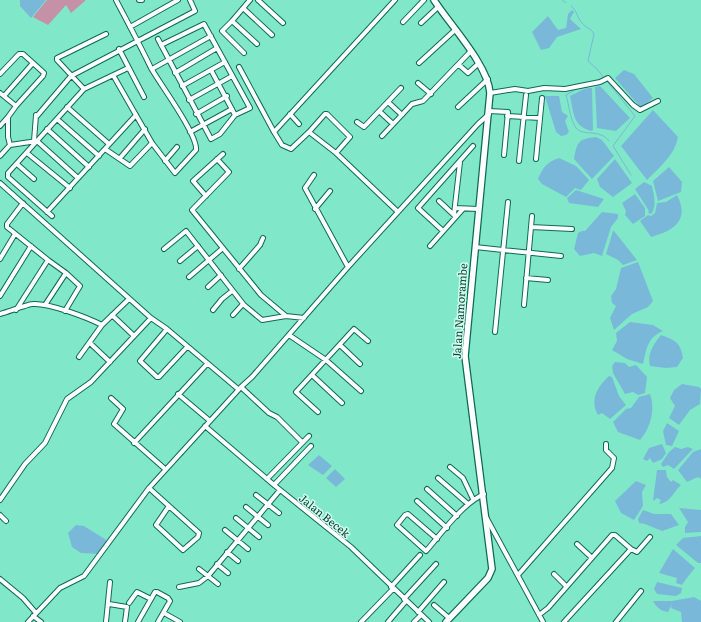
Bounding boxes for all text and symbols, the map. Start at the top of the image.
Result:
street label: Jalan Namorambe [448,262,470,359]
street label: Jalan Becek [296,490,354,541]

